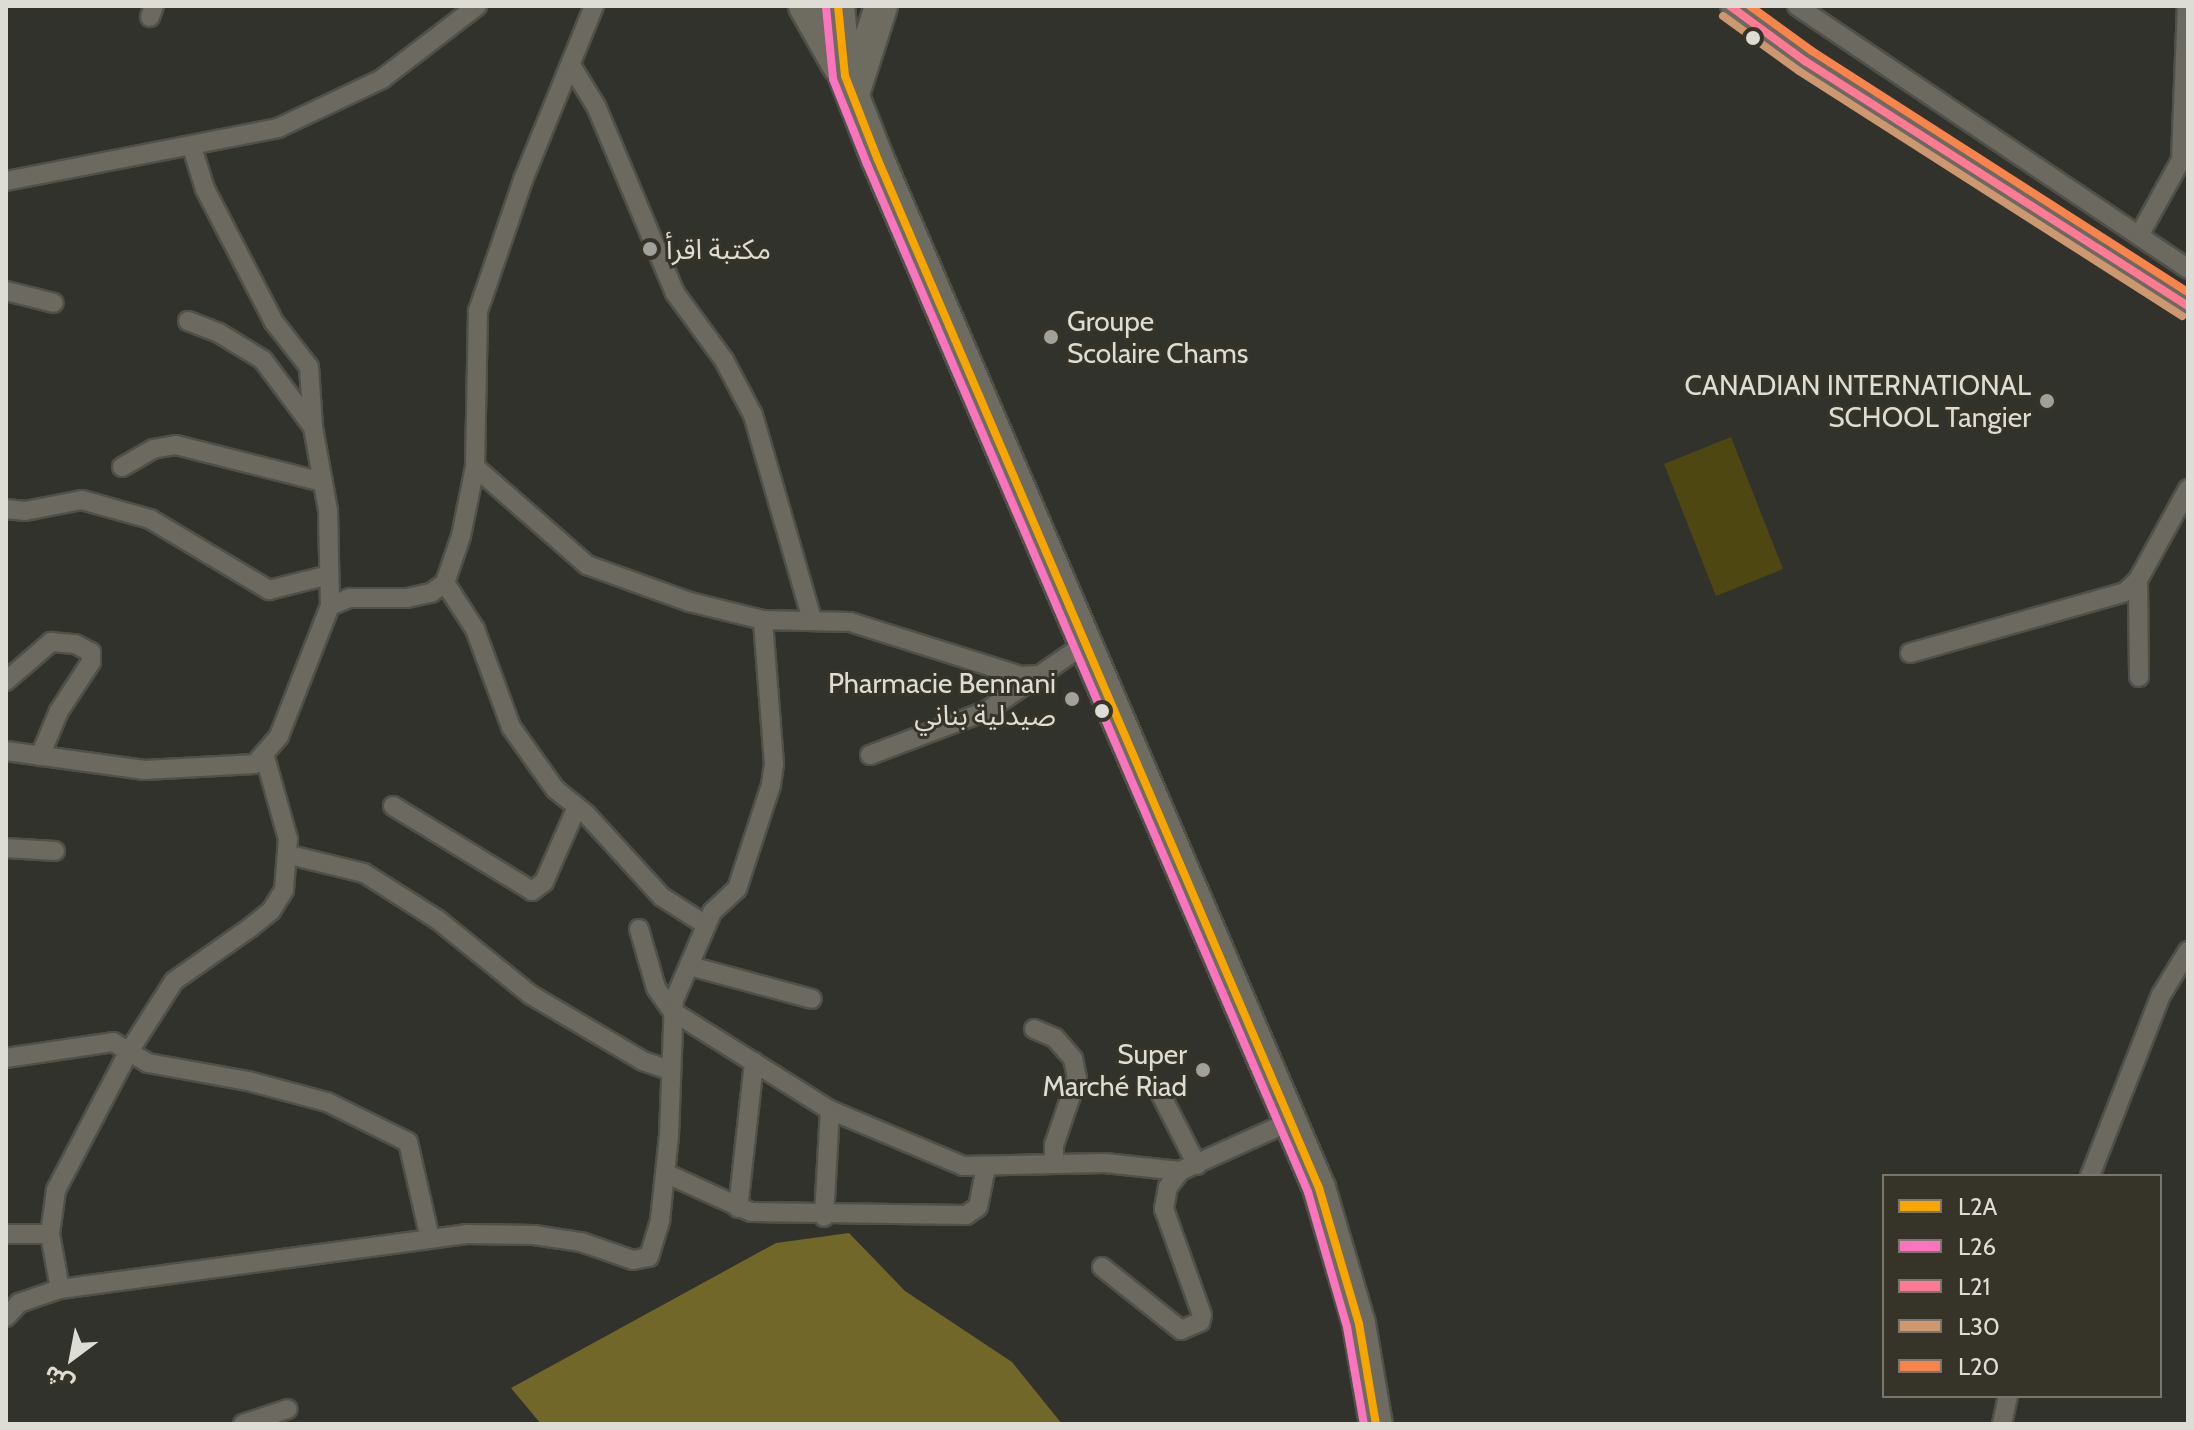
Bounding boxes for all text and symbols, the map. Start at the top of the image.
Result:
unlabelled marker [1745,30,1761,46]
place label: مكتبة اقرأ [666,232,771,266]
marker: مكتبة اقرأ [641,240,659,258]
place label: Groupe Scolaire Chams [1067,304,1248,370]
marker: Groupe Scolaire Chams [1042,328,1060,346]
place label: CANADIAN INTERNATIONAL SCHOOL Tangier [1685,368,2031,434]
marker: CANADIAN INTERNATIONAL SCHOOL Tangier [2038,392,2056,410]
place label: Pharmacie Bennani صيدلية بناني [828,666,1056,732]
marker: Pharmacie Bennani صيدلية بناني [1063,690,1081,708]
unlabelled marker [1094,703,1110,719]
place label: Super Marché Riad [1042,1037,1187,1103]
marker: Super Marché Riad [1194,1061,1212,1079]
legend [1882,1174,2162,1398]
text: L2A [1958,1192,1997,1221]
text: L26 [1958,1232,1996,1261]
text: L21 [1958,1272,1990,1301]
text: L30 [1958,1312,2000,1341]
north arrow [32,1318,112,1398]
text: L20 [1958,1352,1999,1381]
text: ش [39,1359,79,1398]

